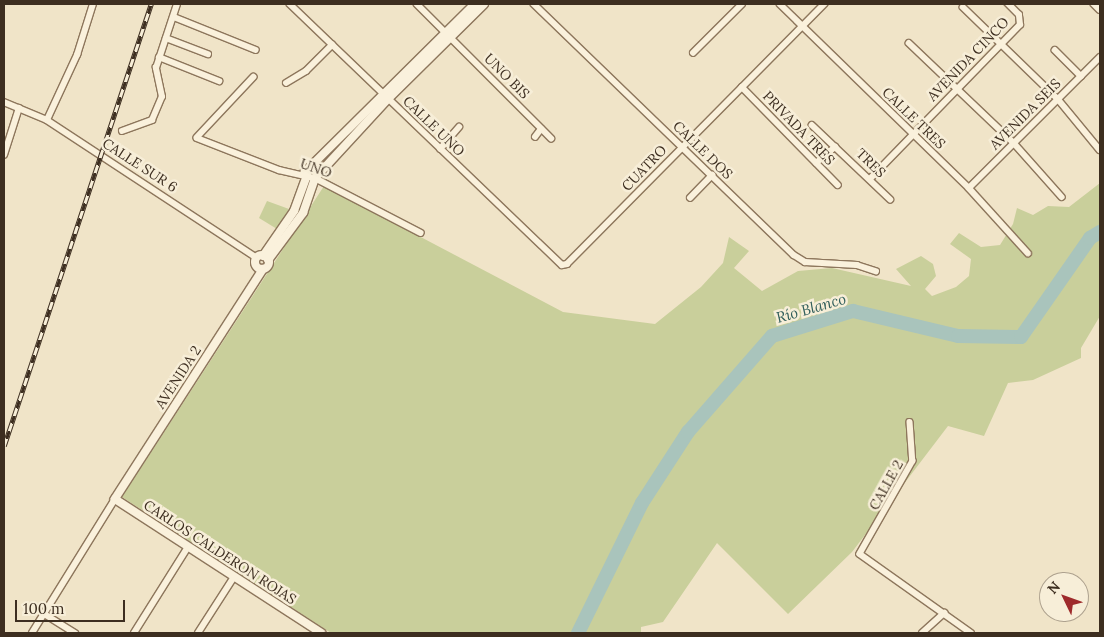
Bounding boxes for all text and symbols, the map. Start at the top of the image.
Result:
street label: AVENIDA CINCO [924,14,1012,104]
street label: UNO BIS [481,50,533,102]
street label: AVENIDA SEIS [986,75,1064,153]
street label: CALLE TRES [879,84,949,152]
street label: PRIVADA TRES [760,88,838,168]
street label: CALLE UNO [400,92,468,160]
street label: CALLE DOS [670,117,736,183]
street label: CALLE SUR 6 [99,135,181,195]
street label: CUATRO [618,142,670,194]
street label: TRES [853,145,889,181]
street label: UNO [298,155,334,181]
water label: Río Blanco [774,289,848,327]
street label: AVENIDA 2 [151,342,205,412]
street label: CALLE 2 [865,457,907,513]
street label: CARLOS CALDERON ROJAS [141,496,299,608]
north arrow [1039,572,1089,622]
text: N [1043,578,1064,598]
scale bar [18,590,128,622]
text: 100 m [23,599,64,618]

